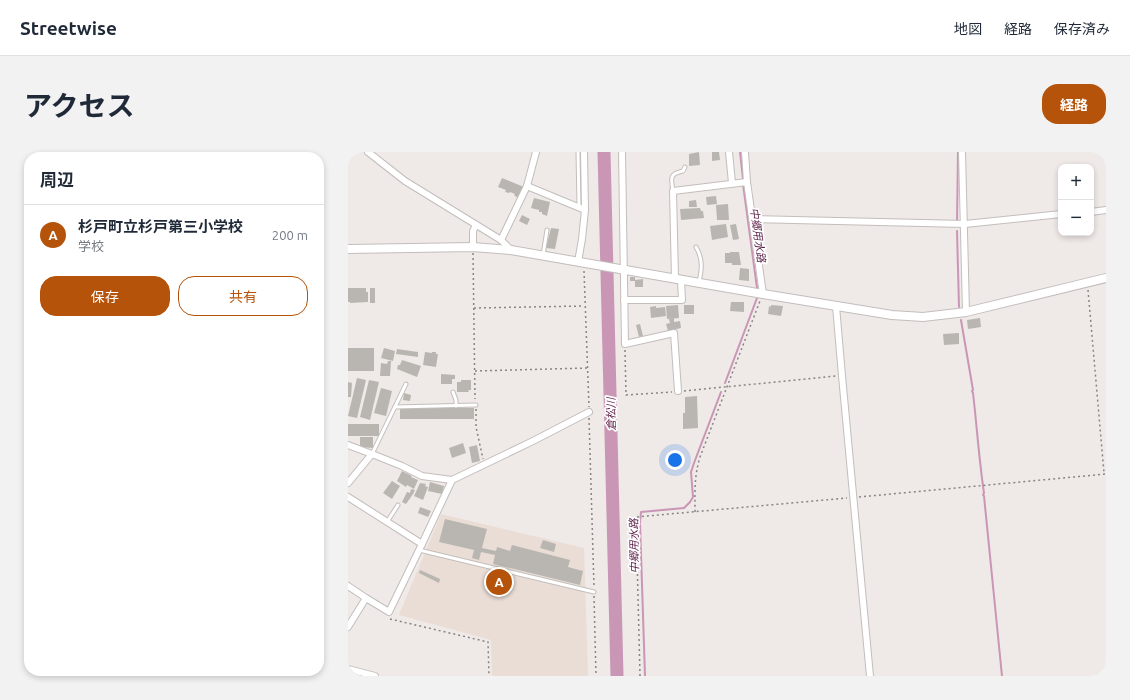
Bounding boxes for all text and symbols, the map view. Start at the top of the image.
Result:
text: Streetwise [20,17,117,39]
text: 地図 [954,21,982,37]
text: 経路 [1004,21,1032,37]
text: 保存済み [1054,21,1110,37]
button: 経路 [1042,84,1106,124]
text: アクセス [24,90,135,121]
map controls [1058,164,1094,236]
button: + [1058,164,1094,200]
text: 周辺 [40,170,74,189]
button: − [1058,200,1094,236]
water label: 中郷用水路 [748,207,768,264]
text: 杉戸町立杉戸第三小学校 [78,218,243,235]
text: A [48,228,58,242]
text: 200 m [272,228,308,242]
text: 学校 [78,239,104,253]
button: 保存 [40,276,170,316]
button: 共有 [178,276,308,316]
water label: 倉松川 [605,396,617,431]
your location [665,450,685,470]
water label: 中郷用水路 [628,517,640,574]
pin: A [486,567,512,597]

